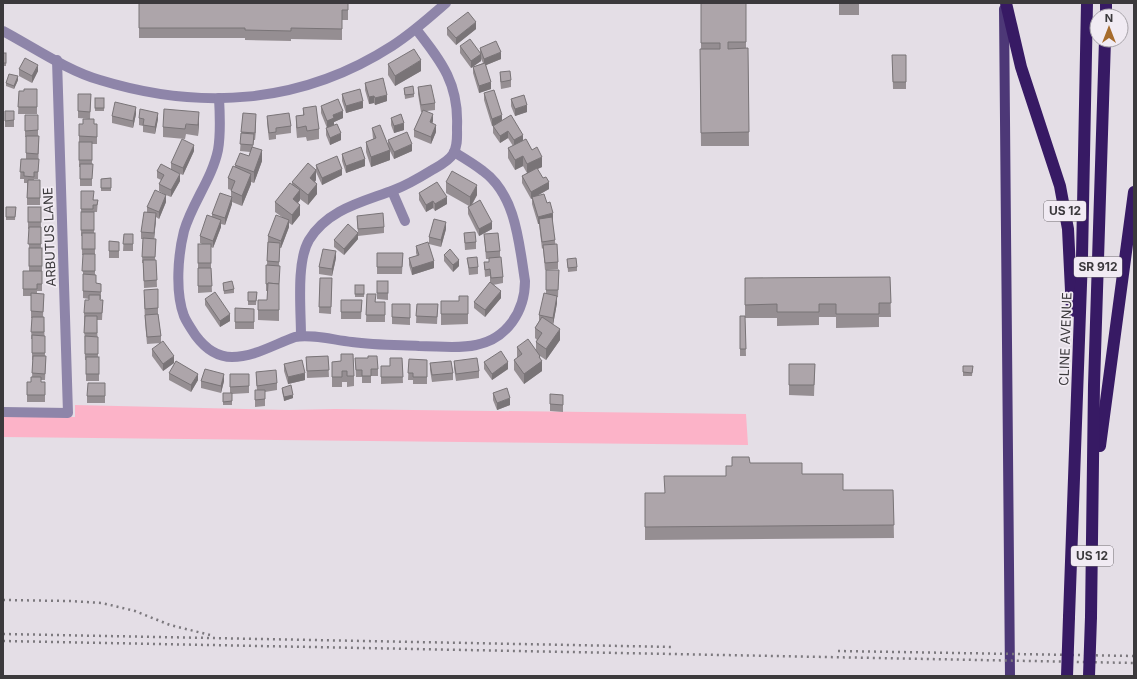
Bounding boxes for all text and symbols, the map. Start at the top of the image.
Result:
north arrow [1089,8,1129,48]
text: N [1105,11,1113,25]
street label: ARBUTUS LANE [39,187,59,287]
road number: US 12 [1044,201,1086,221]
road number: SR 912 [1074,257,1122,277]
street label: CLINE AVENUE [1055,292,1075,386]
road number: US 12 [1071,546,1113,566]

